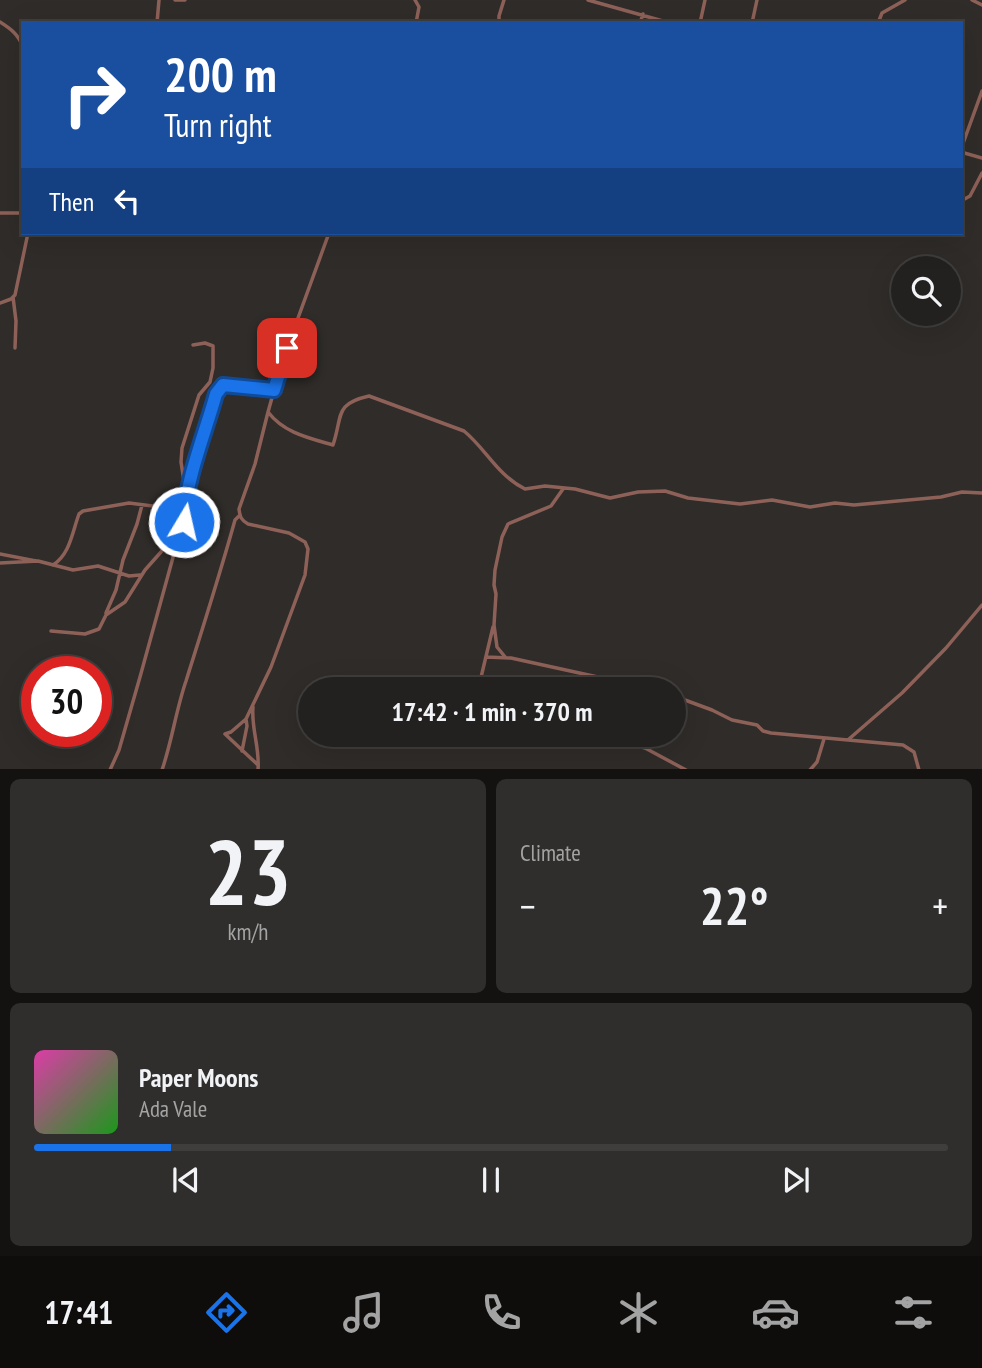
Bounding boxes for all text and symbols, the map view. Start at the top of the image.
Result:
text: 200 m [164,42,277,106]
icon: right [49,49,140,140]
text: Turn right [164,104,272,146]
icon: left [108,182,146,220]
text: Then [49,185,94,218]
map controls [891,256,961,326]
button: search [891,256,961,326]
pin [257,318,317,378]
icon: arrive [268,329,306,367]
position arrow [147,485,221,559]
speed limit sign: 30 [21,656,112,747]
text: 17:42 · 1 min · 370 m [392,695,592,728]
text: 23 [205,812,292,930]
text: Climate [520,838,581,867]
text: 22° [700,872,768,939]
text: − [520,881,536,930]
text: + [932,881,948,930]
text: km/h [228,917,268,946]
text: Paper Moons [139,1061,258,1094]
text: Ada Vale [139,1094,207,1123]
icon: previous [167,1161,205,1199]
icon: pause [472,1161,510,1199]
icon: next [777,1161,815,1199]
icon: directions [202,1288,251,1337]
icon: music [339,1288,388,1337]
icon: phone [477,1288,526,1337]
icon: climate [614,1288,663,1337]
icon: car [751,1288,800,1337]
icon: filters [889,1288,938,1337]
text: 17:41 [44,1291,113,1333]

